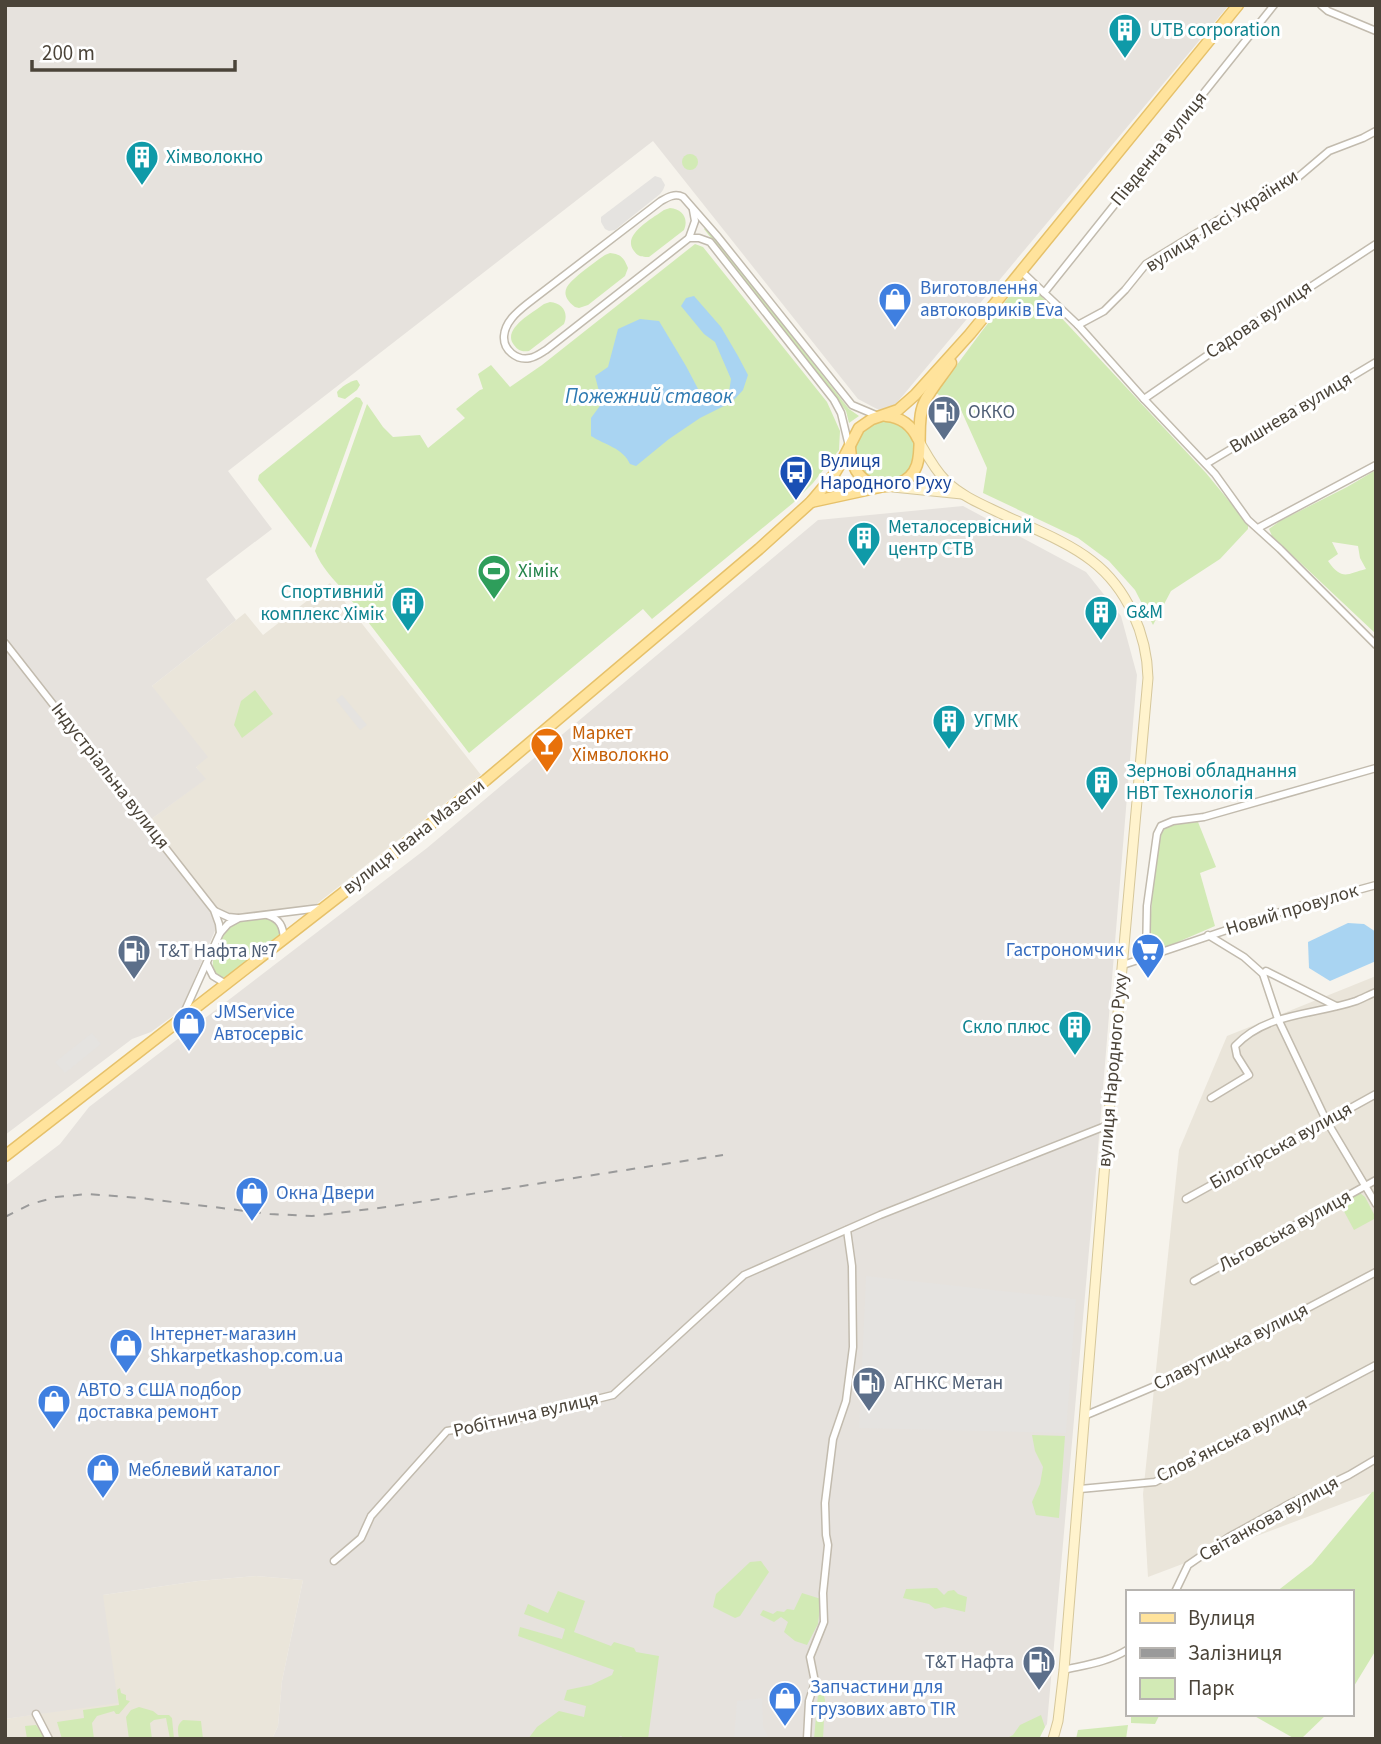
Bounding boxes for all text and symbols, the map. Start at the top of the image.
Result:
building icon: UTB corporation [1106,11,1144,60]
place label: UTB corporation [1150,17,1281,44]
scale bar [32,28,234,72]
text: 200 m [42,38,95,68]
street label: Південна вулиця [1104,86,1214,212]
building icon: Хімволокно [123,138,161,187]
place label: Хімволокно [166,144,263,171]
street label: вулиця Лесі Українки [1140,163,1304,279]
street label: Садова вулиця [1200,274,1318,366]
place label: Виготовлення автоковриків Eva [920,275,1063,324]
shop icon: Виготовлення автоковриків Eva [876,280,914,329]
street label: Вишнева вулиця [1225,366,1357,460]
water label: Пожежний ставок [565,381,734,411]
fuel station icon: ОККО [925,393,963,442]
place label: ОККО [968,399,1015,426]
place label: Вулиця Народного Руху [820,448,952,497]
bus stop icon: Вулиця Народного Руху [777,453,815,502]
place label: Металосервісний центр СТВ [888,514,1033,563]
building icon: Металосервісний центр СТВ [845,519,883,568]
sports icon: Хімік [475,552,513,601]
place label: Хімік [518,558,559,585]
place label: Спортивний комплекс Хімік [261,579,385,628]
building icon: Спортивний комплекс Хімік [389,584,427,633]
building icon: G&M [1082,593,1120,642]
place label: G&M [1126,599,1163,626]
street label: Індустріальна вулиця [44,697,176,855]
building icon: УГМК [930,702,968,751]
place label: УГМК [974,708,1018,735]
place label: Маркет Хімволокно [572,720,669,769]
bar icon: Маркет Хімволокно [528,725,566,774]
place label: Зернові обладнання НВТ Технологія [1126,758,1297,807]
building icon: Зернові обладнання НВТ Технологія [1083,763,1121,812]
street label: вулиця Івана Мазепи [337,773,491,901]
street label: Новий провулок [1223,877,1362,943]
supermarket icon: Гастрономчик [1129,931,1167,980]
fuel station icon: Т&Т Нафта №7 [115,932,153,981]
place label: Гастрономчик [1006,937,1125,964]
place label: Т&Т Нафта №7 [158,938,277,965]
street label: вулиця Народного Руху [1091,972,1135,1168]
place label: JMService Автосервіс [214,999,304,1048]
shop icon: JMService Автосервіс [170,1004,208,1053]
building icon: Скло плюс [1056,1008,1094,1057]
place label: Скло плюс [962,1014,1050,1041]
street label: Білогірська вулиця [1205,1096,1357,1196]
shop icon: Окна Двери [233,1174,271,1223]
place label: Окна Двери [276,1180,375,1207]
street label: Льговська вулиця [1214,1183,1356,1279]
street label: Славутицька вулиця [1149,1296,1313,1398]
place label: Інтернет-магазин Shkarpetkashop.com.ua [150,1321,343,1370]
shop icon: Інтернет-магазин Shkarpetkashop.com.ua [107,1326,145,1375]
fuel station icon: АГНКС Метан [850,1364,888,1413]
place label: АГНКС Метан [894,1370,1003,1397]
place label: АВТО з США подбор доставка ремонт [78,1377,241,1426]
shop icon: АВТО з США подбор доставка ремонт [35,1382,73,1431]
street label: Робітнича вулиця [451,1385,601,1445]
street label: Словʼянська вулиця [1152,1390,1312,1490]
shop icon: Меблевий каталог [84,1451,122,1500]
place label: Меблевий каталог [128,1457,281,1484]
street label: Світанкова вулиця [1194,1469,1344,1569]
legend [1126,1590,1353,1716]
text: Вулиця [1188,1603,1255,1633]
text: Залізниця [1188,1638,1282,1668]
fuel station icon: Т&Т Нафта [1020,1643,1058,1692]
place label: Т&Т Нафта [925,1649,1014,1676]
text: Парк [1188,1673,1235,1703]
place label: Запчастини для грузових авто TIR [810,1674,956,1723]
shop icon: Запчастини для грузових авто TIR [766,1679,804,1728]

